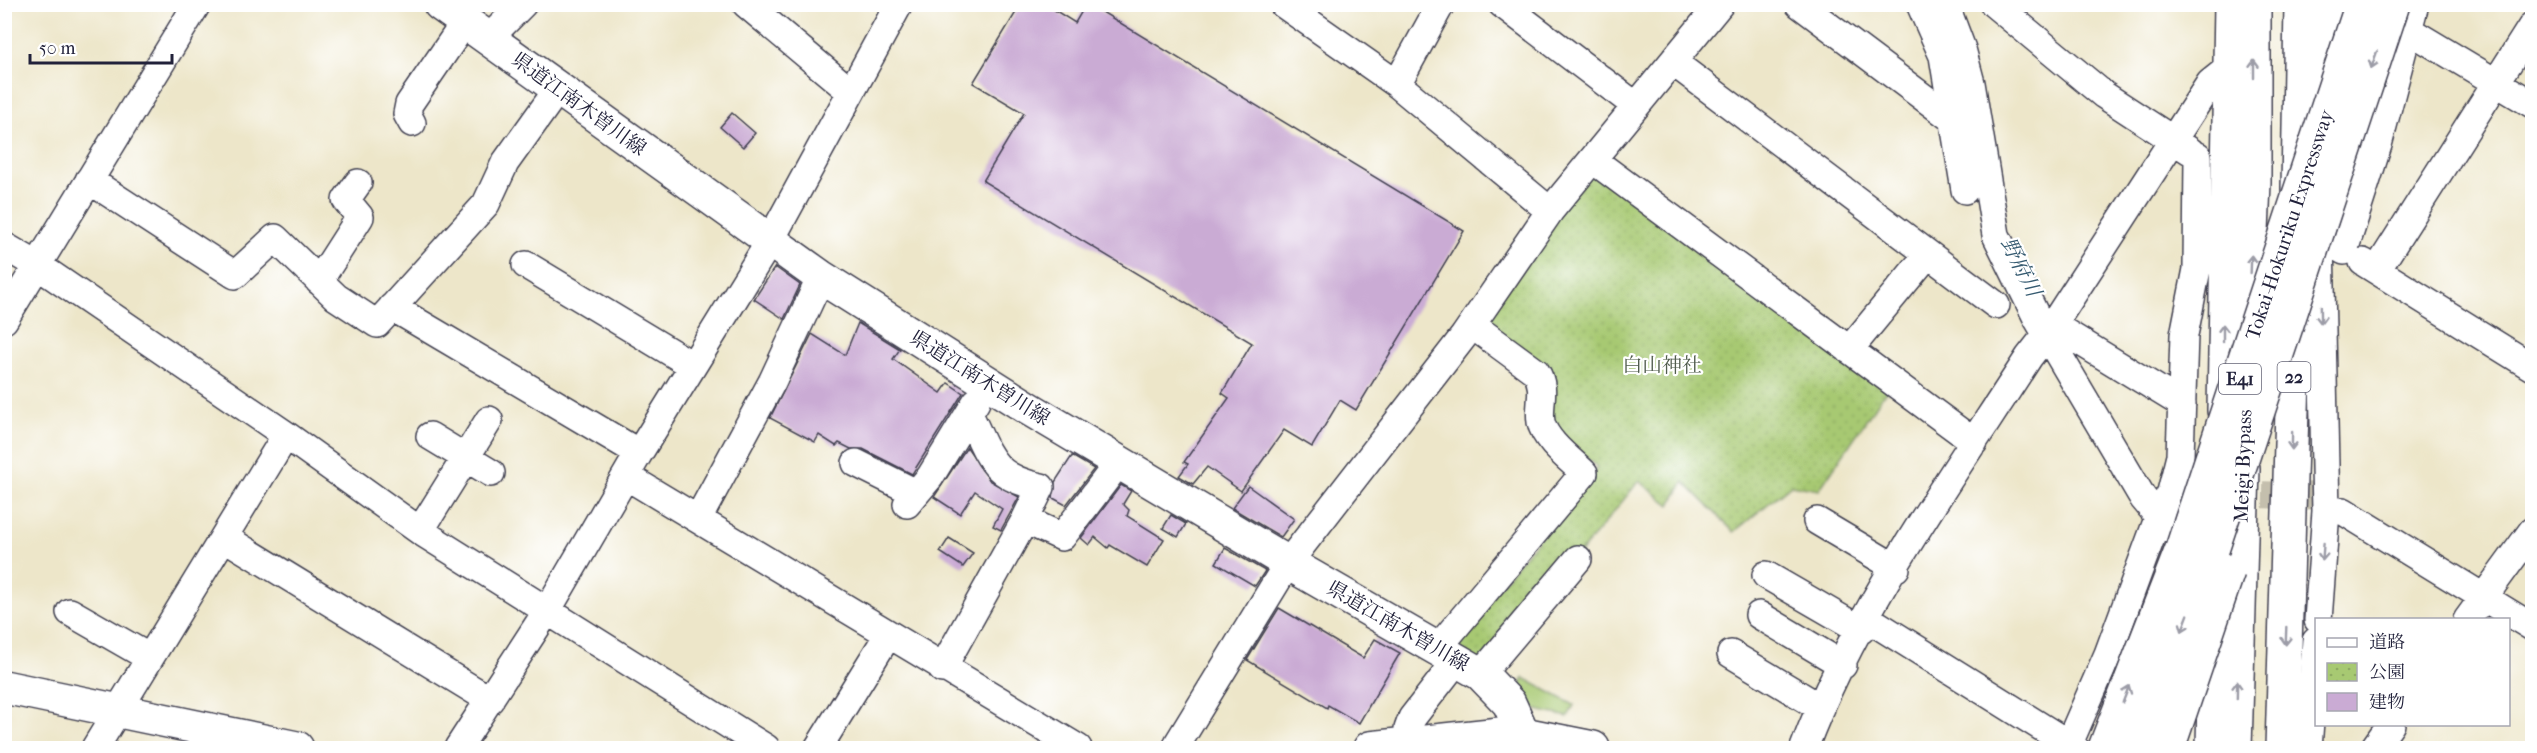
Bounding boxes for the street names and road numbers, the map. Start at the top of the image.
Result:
street label: 県道江南木曽川線 [508,48,650,160]
street label: Tokai-Hokuriku Expressway [2240,106,2338,342]
street label: 県道江南木曽川線 [906,326,1054,430]
road number: 22 [2278,362,2310,392]
road number: E41 [2219,364,2261,394]
street label: Meigi Bypass [2230,409,2256,523]
street label: 県道江南木曽川線 [1323,576,1473,676]

